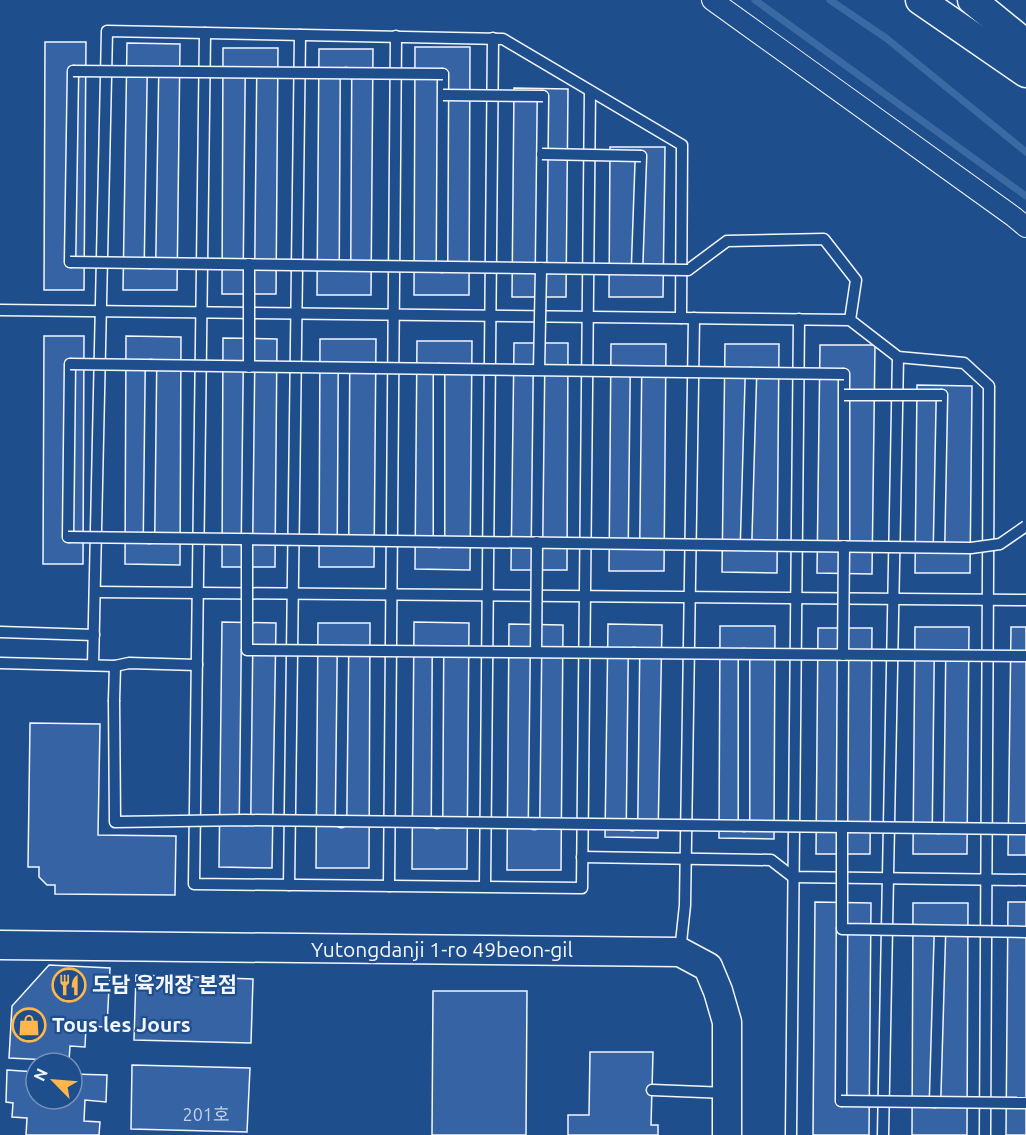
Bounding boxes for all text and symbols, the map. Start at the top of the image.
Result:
street label: Yutongdanji 1-ro 49beon-gil [311,937,573,961]
restaurant icon: 도담 육개장 본점 [51,967,87,1003]
place label: 도담 육개장 본점 [92,972,237,996]
shop icon: Tous les Jours [11,1007,47,1043]
place label: Tous les Jours [52,1012,191,1036]
north arrow [24,1051,84,1111]
text: N [30,1065,51,1084]
house number: 201호 [182,1104,230,1124]

